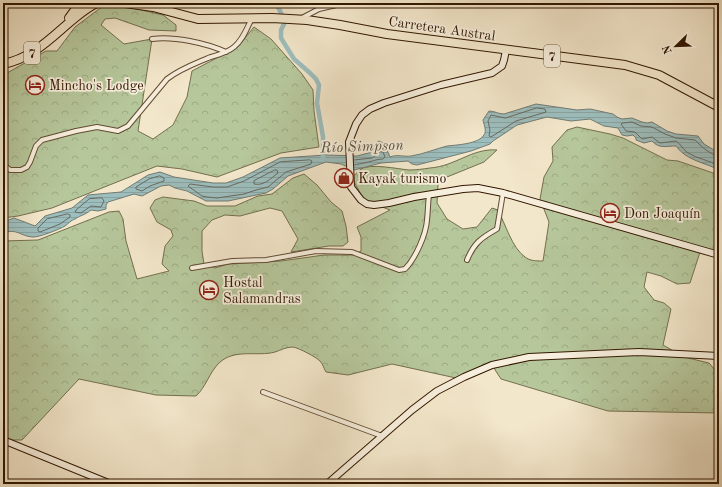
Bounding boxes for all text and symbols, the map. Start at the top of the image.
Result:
street label: Carretera Austral [388,15,496,43]
north arrow [656,26,696,66]
road number: 7 [24,42,40,64]
text: N [661,43,675,55]
road number: 7 [544,45,560,67]
hotel icon: Mincho's Lodge [24,74,46,96]
place label: Mincho's Lodge [49,79,144,93]
water label: Río Simpson [319,139,404,156]
shop icon: Kayak turismo [333,167,355,189]
place label: Kayak turismo [358,172,446,186]
hotel icon: Don Joaquín [599,202,621,224]
place label: Don Joaquín [624,207,701,221]
place label: Hostal Salamandras [223,276,301,306]
hotel icon: Hostal Salamandras [198,279,220,301]

